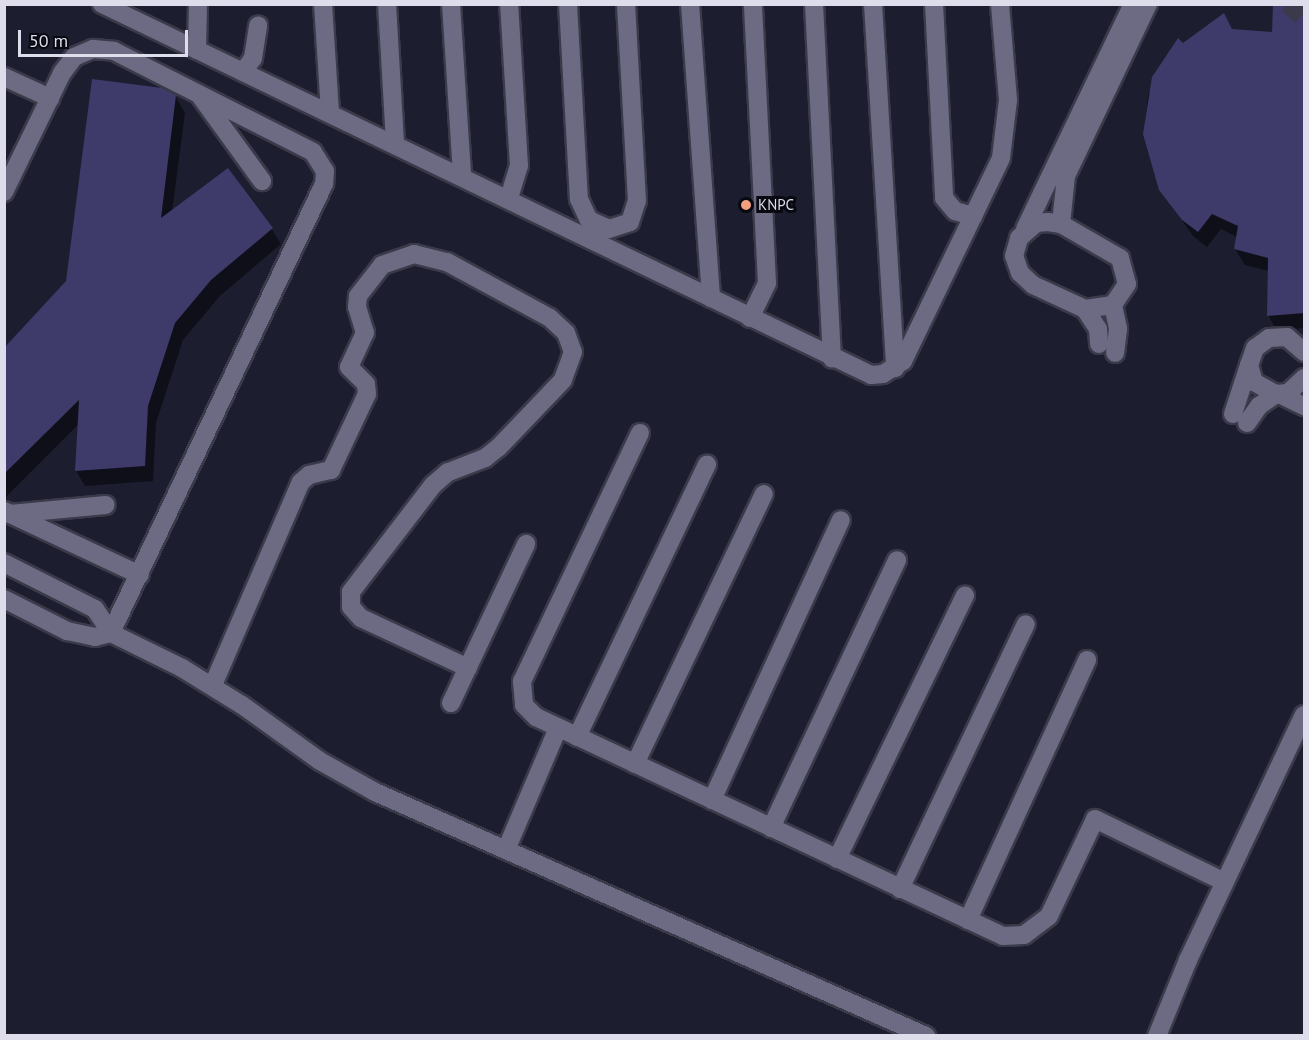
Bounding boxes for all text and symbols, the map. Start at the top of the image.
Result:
scale bar [21,18,190,56]
text: 50 m [29,29,68,52]
place label: KNPC [758,196,794,214]
marker: KNPC [739,198,753,212]

